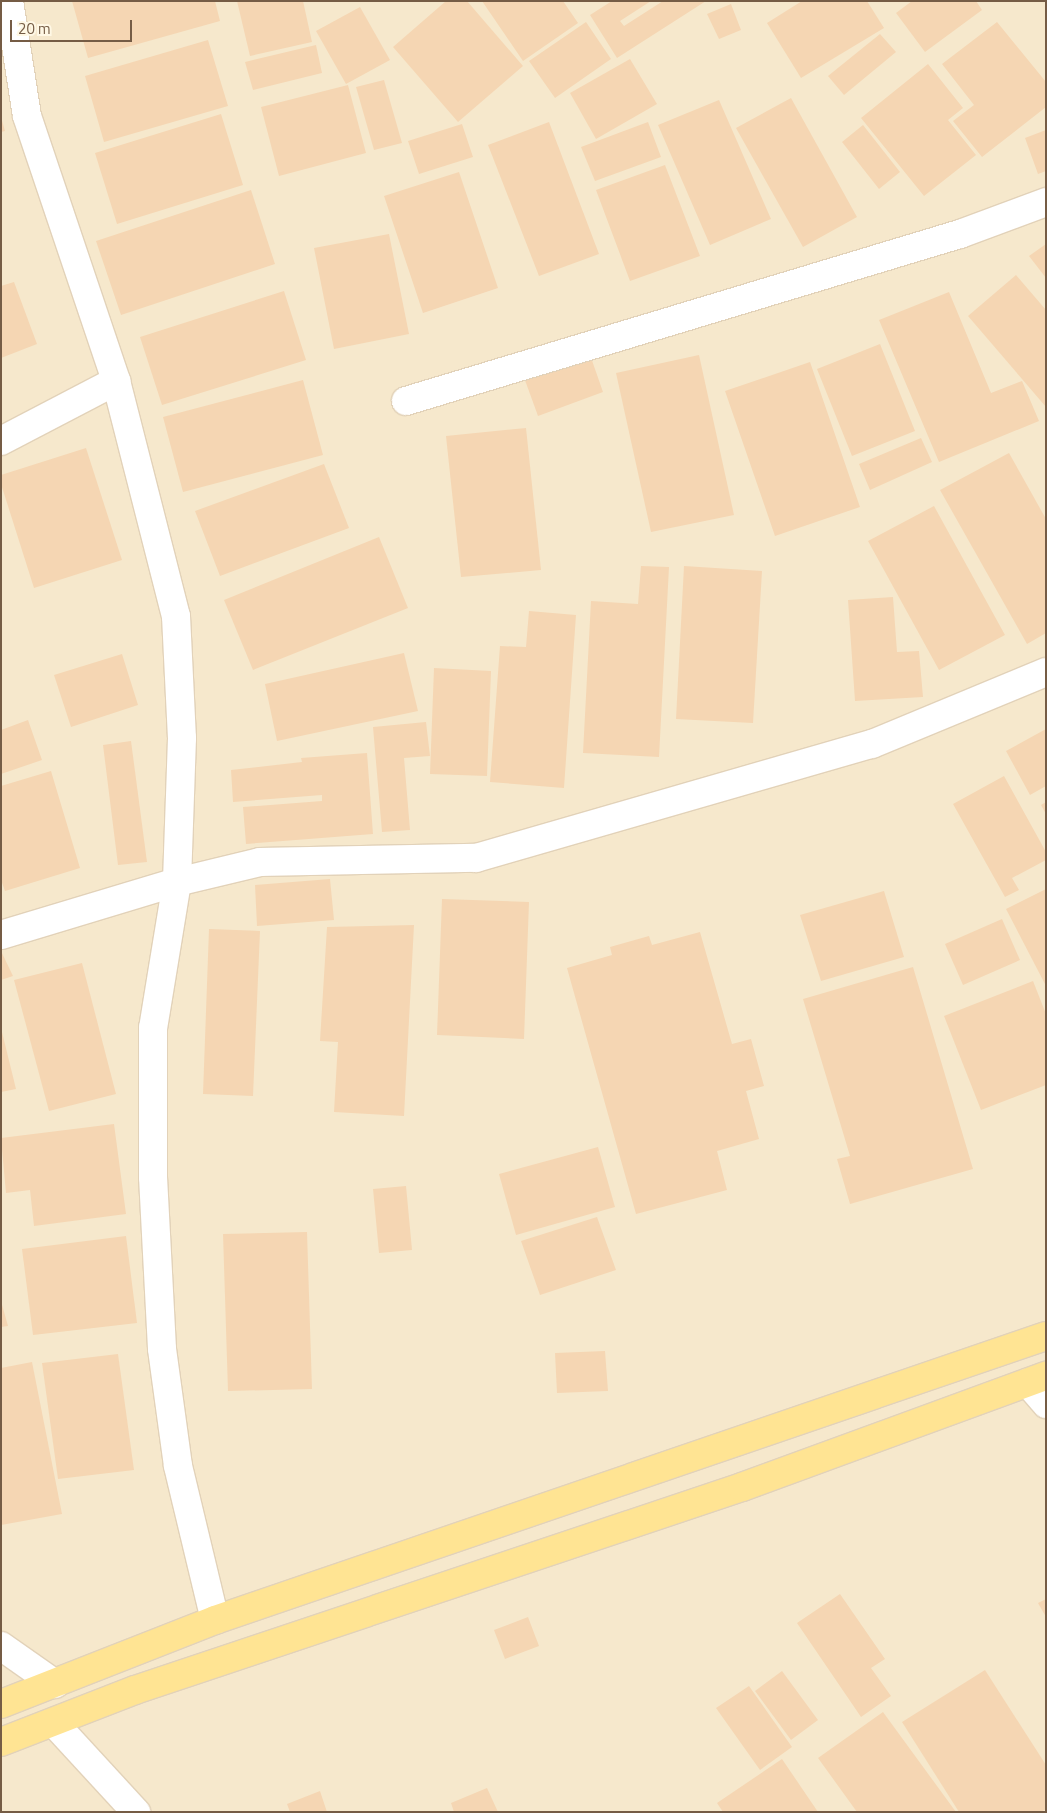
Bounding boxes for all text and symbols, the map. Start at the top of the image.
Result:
scale bar [12,10,135,42]
text: 20 m [18,17,51,40]

